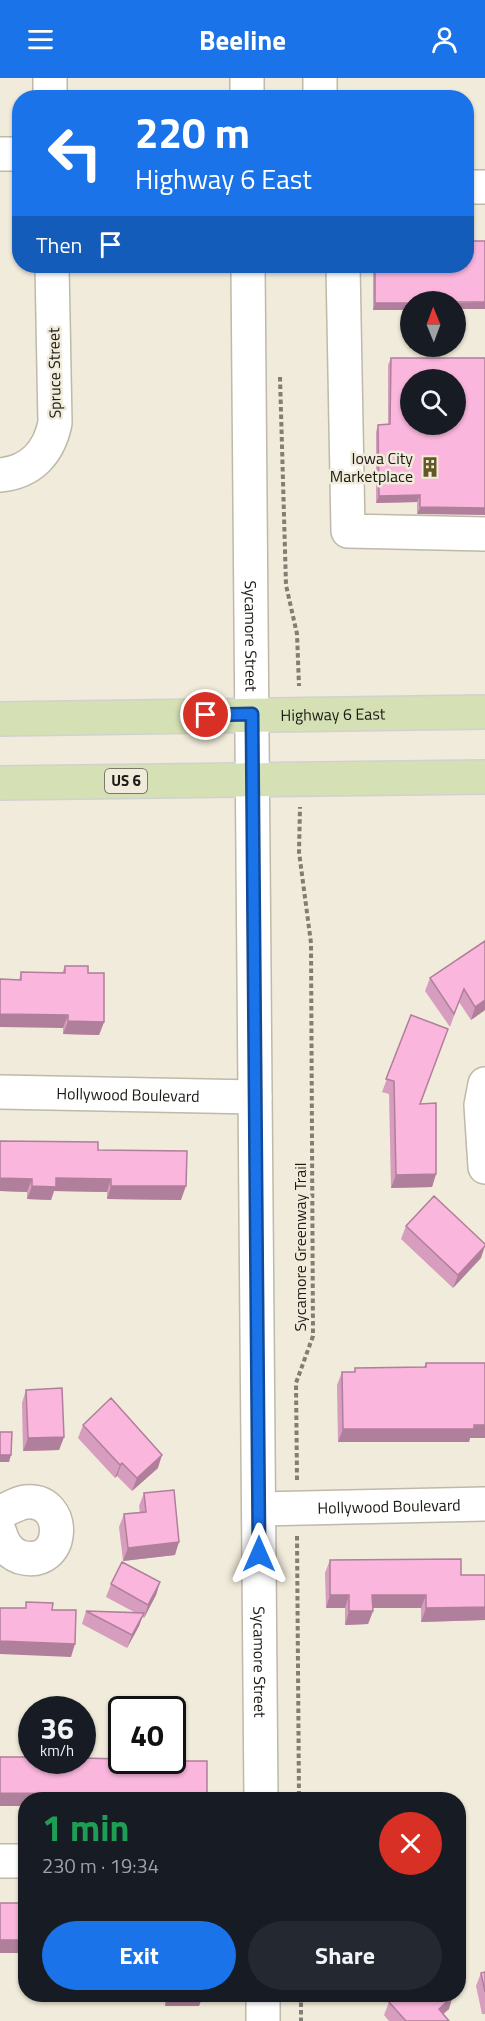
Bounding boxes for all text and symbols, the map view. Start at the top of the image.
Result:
text: Beeline [199,19,286,60]
icon: menu [24,23,57,56]
icon: person [428,23,461,56]
text: 220 m [135,100,250,164]
icon: left [36,114,114,192]
text: Highway 6 East [135,158,312,199]
text: Then [36,228,82,262]
icon: arrive [94,228,127,261]
north arrow [400,291,466,357]
map controls [400,291,466,435]
street label: Spruce Street [41,327,67,419]
button: search [400,369,466,435]
place label: Iowa City Marketplace [330,446,413,488]
building icon: Iowa City Marketplace [418,455,442,479]
street label: Sycamore Street [239,580,264,692]
pin [180,689,231,740]
icon: arrive [189,698,222,731]
street label: Highway 6 East [280,701,386,727]
road number: US 6 [105,769,147,793]
street label: Hollywood Boulevard [56,1081,200,1108]
street label: Sycamore Greenway Trail [288,1163,312,1331]
street label: Hollywood Boulevard [317,1493,461,1520]
position arrow [227,1522,291,1586]
street label: Sycamore Street [247,1606,272,1718]
speed limit sign: 40 [108,1696,186,1774]
text: 36 [40,1705,74,1751]
text: km/h [40,1739,74,1762]
text: 1 min [42,1800,129,1855]
button: close [379,1812,442,1875]
text: 230 m · 19:34 [42,1850,159,1881]
button: Exit [42,1921,236,1990]
button: Share [248,1921,442,1990]

